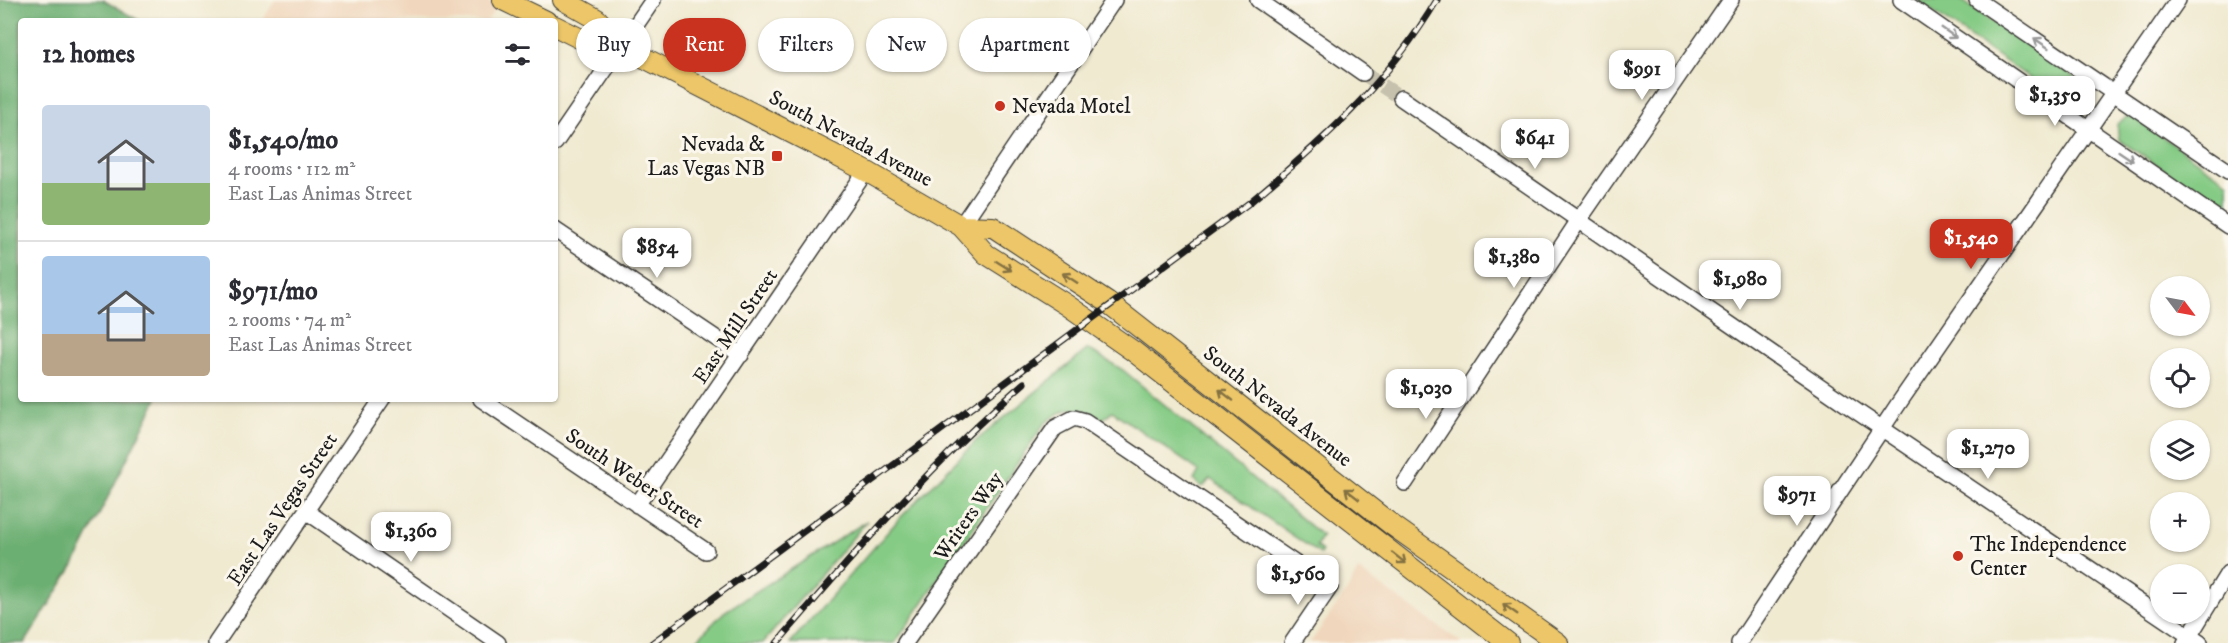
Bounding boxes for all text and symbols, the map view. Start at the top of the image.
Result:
chip: Buy [576,18,651,72]
chip: Rent [663,18,746,72]
chip: Filters [758,18,854,72]
chip: New [866,18,947,72]
chip: Apartment [959,18,1091,72]
one-way arrow [1940,27,1956,39]
one-way arrow [2033,37,2050,49]
text: 12 homes [42,38,135,71]
icon: filters [501,38,534,71]
pin: $991 [1606,50,1678,101]
text: $991 [1623,57,1661,82]
pin: $1,350 [2006,76,2104,127]
text: $1,350 [2029,83,2081,108]
street label: South Nevada Avenue [764,85,937,193]
place label: Nevada Motel [1012,94,1131,120]
marker: Nevada Motel [993,99,1007,113]
pin: $641 [1499,119,1571,170]
text: $1,540/mo [228,124,338,157]
text: $641 [1515,126,1555,151]
icon: home [90,129,162,201]
place label: Nevada & Las Vegas NB [647,132,765,182]
marker: Nevada & Las Vegas NB [770,149,784,163]
one-way arrow [2118,150,2134,162]
text: 4 rooms · 112 m² [228,157,356,182]
text: East Las Animas Street [228,182,412,207]
pin: $1,540 [1922,219,2020,270]
text: $1,540 [1944,226,1998,251]
pin: $854 [621,228,693,279]
text: $854 [636,235,678,260]
pin: $1,380 [1465,238,1563,289]
text: $1,380 [1488,245,1540,270]
one-way arrow [995,260,1012,272]
pin: $1,980 [1691,260,1789,311]
street label: East Mill Street [688,264,784,389]
text: $1,980 [1713,267,1767,292]
one-way arrow [1062,271,1079,283]
text: $971/mo [228,275,318,308]
north arrow [2150,276,2210,336]
map controls [2150,276,2210,624]
icon: home [90,280,162,352]
text: 2 rooms · 74 m² [228,308,351,333]
text: East Las Animas Street [228,333,412,358]
street label: South Nevada Avenue [1198,341,1357,473]
button: locate [2150,348,2210,408]
pin: $1,030 [1377,369,1475,420]
text: $1,030 [1400,376,1452,401]
one-way arrow [1218,388,1234,401]
button: layers [2150,420,2210,480]
street label: South Weber Street [560,423,709,535]
street label: East Las Vegas Street [222,428,344,591]
pin: $1,270 [1939,429,2037,480]
text: $1,270 [1961,436,2015,461]
street label: Writers Way [928,466,1010,567]
pin: $971 [1761,476,1833,527]
text: $971 [1778,483,1816,508]
one-way arrow [1345,488,1361,501]
button: + [2150,492,2210,552]
pin: $1,360 [362,512,460,563]
text: $1,360 [385,519,437,544]
place label: The Independence Center [1970,532,2127,582]
marker: The Independence Center [1951,549,1965,563]
one-way arrow [1390,551,1406,564]
pin: $1,560 [1249,555,1347,606]
text: $1,560 [1271,562,1325,587]
button: − [2150,564,2210,624]
one-way arrow [1503,603,1519,615]

